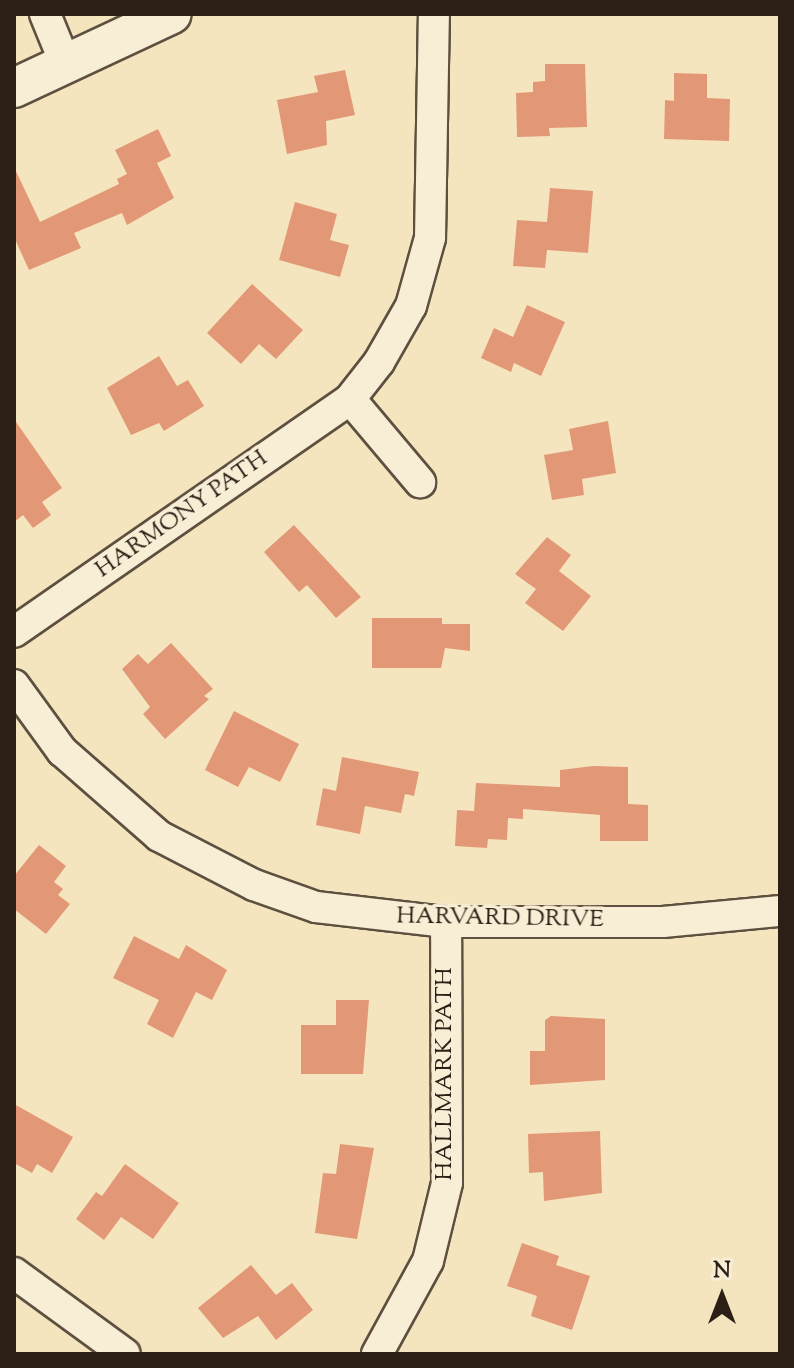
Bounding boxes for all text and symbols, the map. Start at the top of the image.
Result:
street label: HARMONY PATH [90,445,274,585]
street label: HARVARD DRIVE [396,903,604,935]
street label: HALLMARK PATH [432,967,460,1181]
north arrow [682,1256,762,1336]
text: N [713,1256,731,1288]

